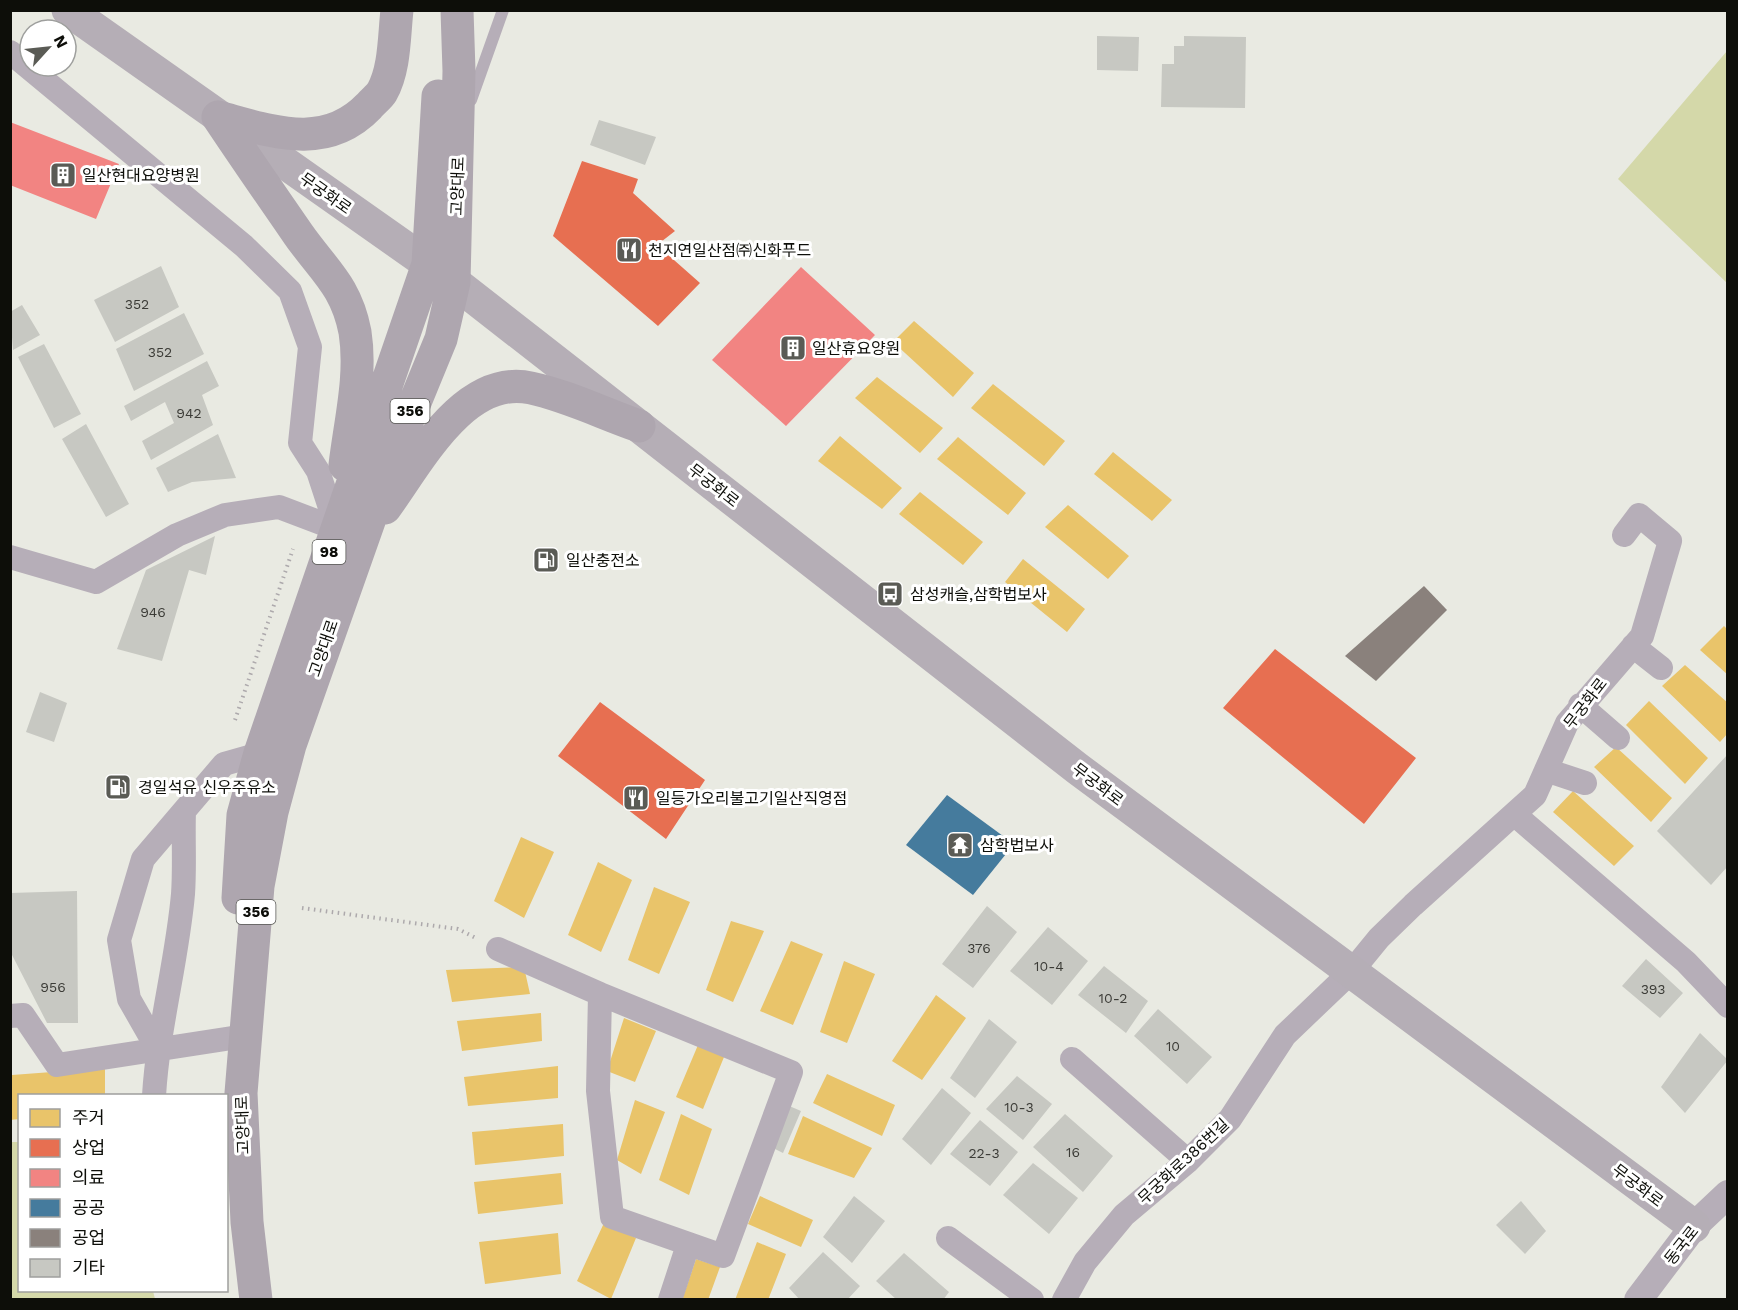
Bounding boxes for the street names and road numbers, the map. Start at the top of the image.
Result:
street label: 고양대로 [447,156,468,216]
street label: 무궁화로 [296,169,356,218]
road number: 356 [390,399,430,423]
street label: 무궁화로 [685,460,743,511]
road number: 98 [312,540,346,564]
street label: 고양대로 [305,617,342,679]
street label: 무궁화로 [1560,674,1611,732]
street label: 무궁화로 [1068,759,1127,810]
road number: 356 [236,900,276,924]
street label: 고양대로 [232,1095,253,1155]
street label: 무궁화로386번길 [1134,1114,1233,1208]
street label: 무궁화로 [1608,1160,1667,1211]
street label: 동국로 [1660,1222,1703,1269]

